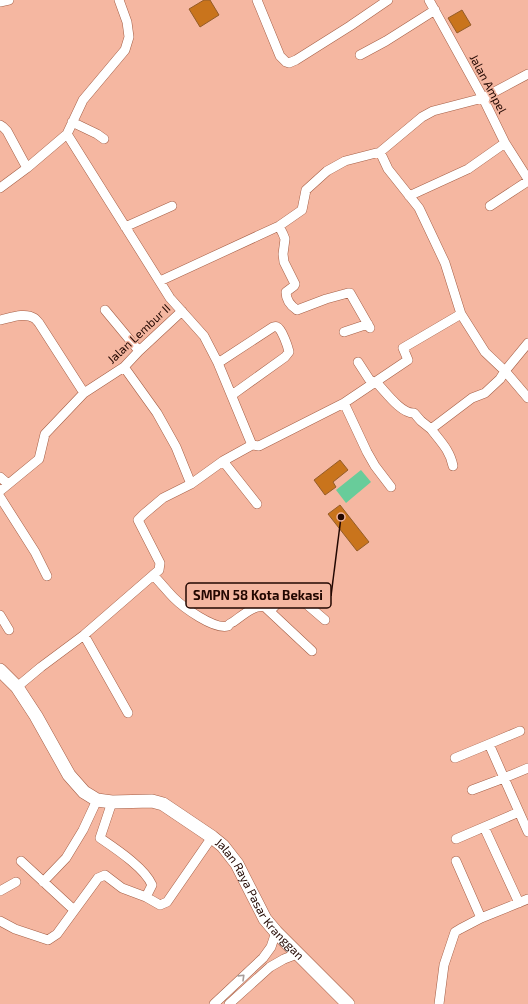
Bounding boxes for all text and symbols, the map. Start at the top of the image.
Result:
street label: Jalan Ampel [467,51,511,116]
street label: Jalan Lembur II [104,301,173,366]
callout: SMPN 58 Kota Bekasi [186,583,331,608]
text: SMPN 58 Kota Bekasi [193,587,323,603]
street label: Jalan Raya Pasar Kranggan [213,835,307,962]
one-way arrow [237,974,245,982]

